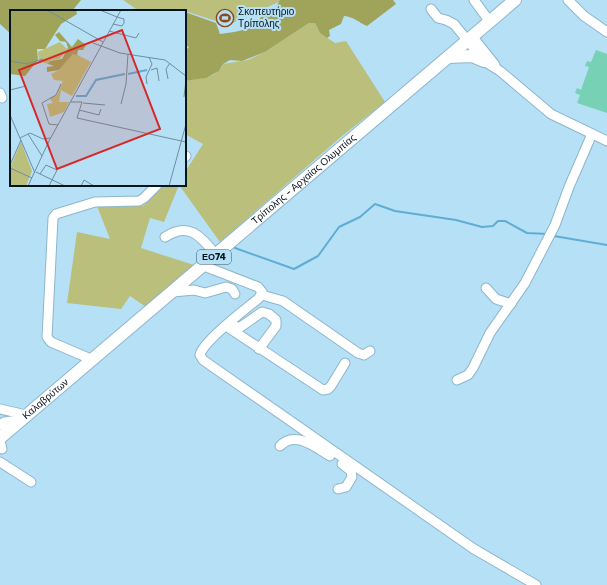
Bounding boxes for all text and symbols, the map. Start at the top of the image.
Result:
place label: Σκοπευτήριο Τρίπολης [238,6,295,30]
sports icon: Σκοπευτήριο Τρίπολης [215,8,235,28]
inset map [10,10,186,186]
street label: Τρίπολης - Αρχαίας Ολυμπίας [249,132,359,227]
road number: ΕΟ74 [197,250,231,264]
street label: Καλαβρύτων [20,376,71,422]

